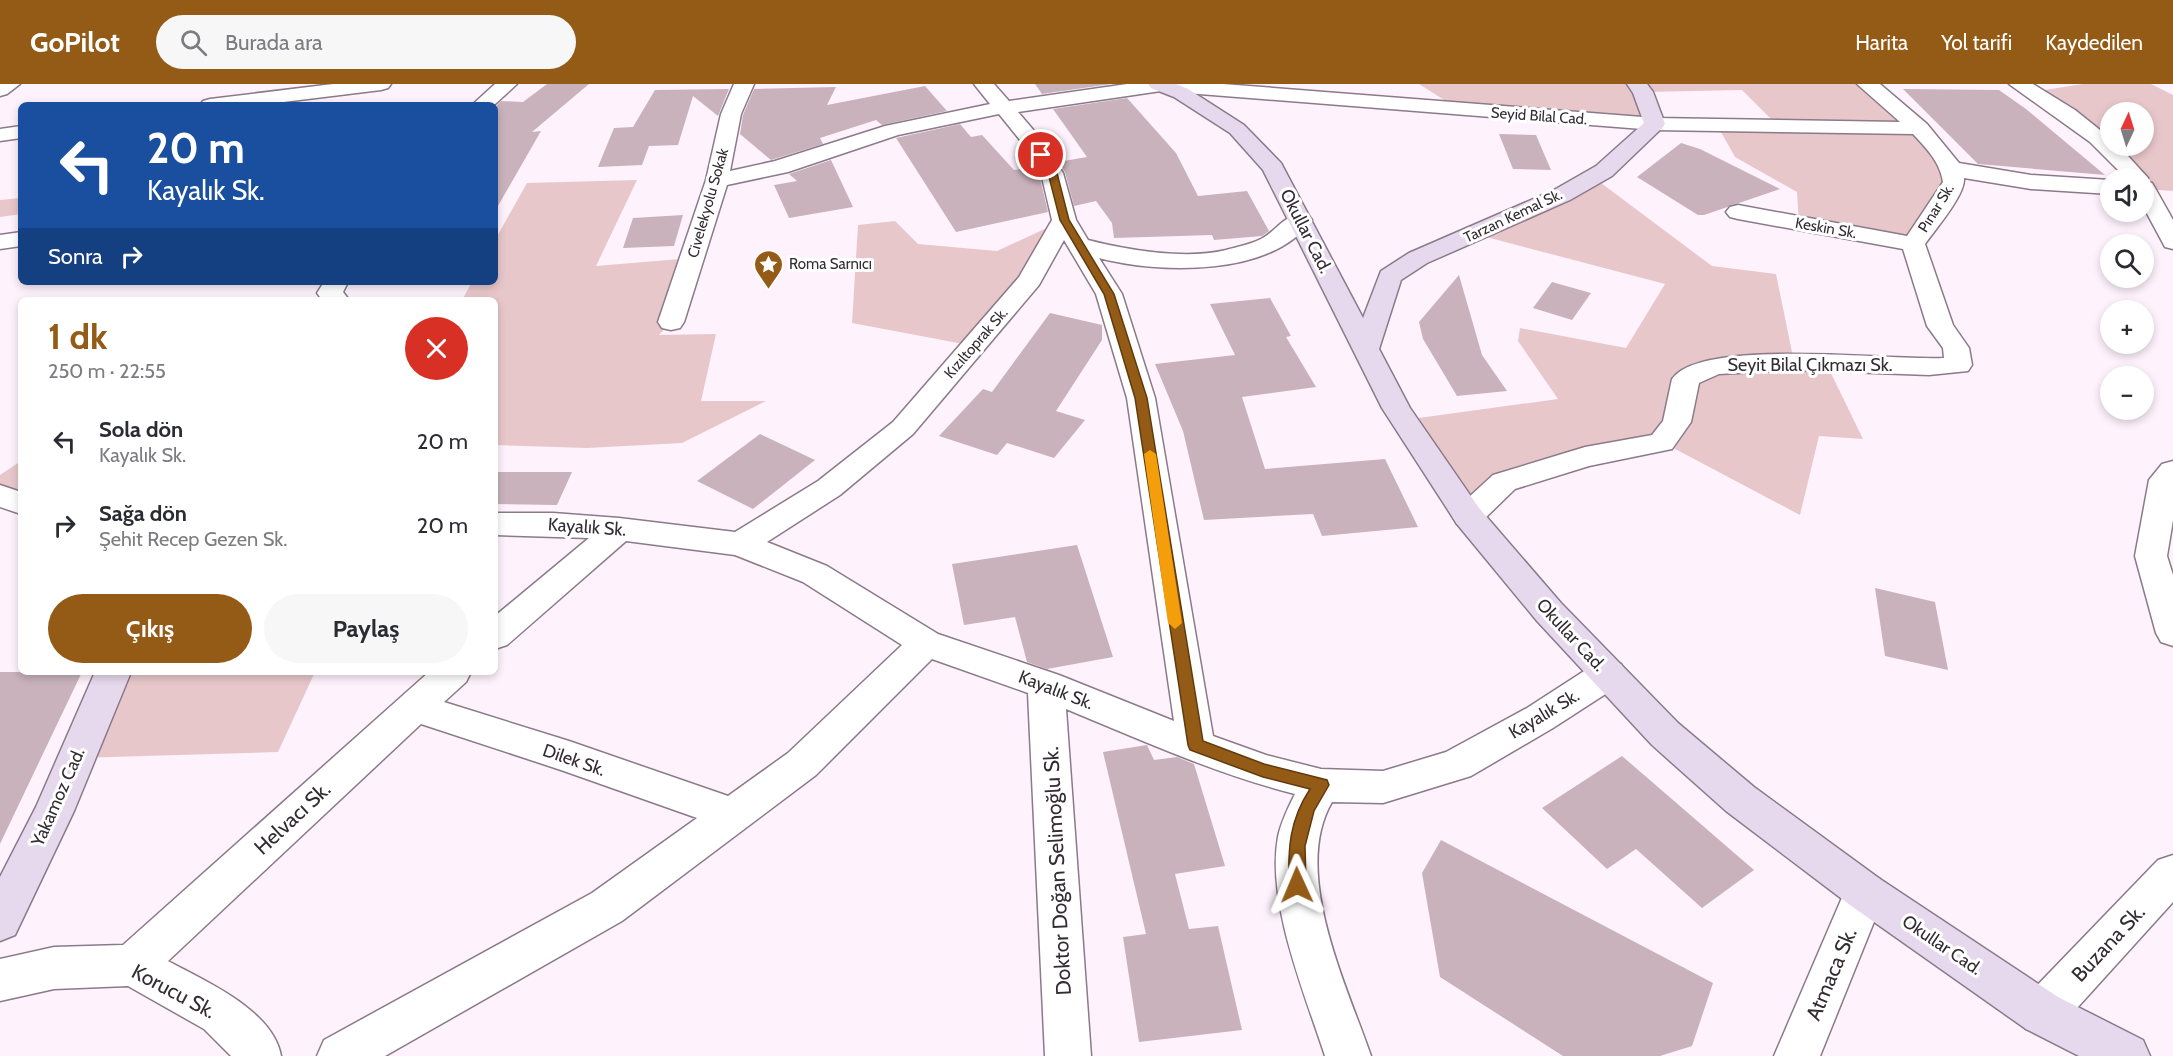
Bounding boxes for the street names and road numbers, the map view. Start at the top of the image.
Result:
street label: Seyid Bilal Cad. [1490,104,1588,128]
street label: Civelekyolu Sokak [684,146,732,260]
street label: Pınar Sk. [1914,180,1958,236]
street label: Okullar Cad. [1275,185,1337,277]
street label: Tarzan Kemal Sk. [1461,185,1565,247]
street label: Keskin Sk. [1794,214,1858,242]
street label: Kızıltoprak Sk. [940,304,1012,382]
street label: Seyit Bilal Çıkmazı Sk. [1728,354,1892,376]
street label: Kayalık Sk. [547,513,627,541]
street label: Okullar Cad. [1532,594,1610,676]
street label: Kayalık Sk. [1015,666,1097,714]
street label: Kayalık Sk. [1505,684,1583,744]
street label: Dilek Sk. [540,739,608,781]
street label: Yakamoz Cad. [26,744,90,851]
street label: Doktor Doğan Selimoğlu Sk. [1038,746,1076,996]
street label: Helvacı Sk. [249,776,335,860]
street label: Buzana Sk. [2066,899,2150,987]
street label: Okullar Cad. [1898,910,1986,980]
street label: Atmaca Sk. [1800,924,1862,1024]
street label: Korucu Sk. [128,958,220,1024]

